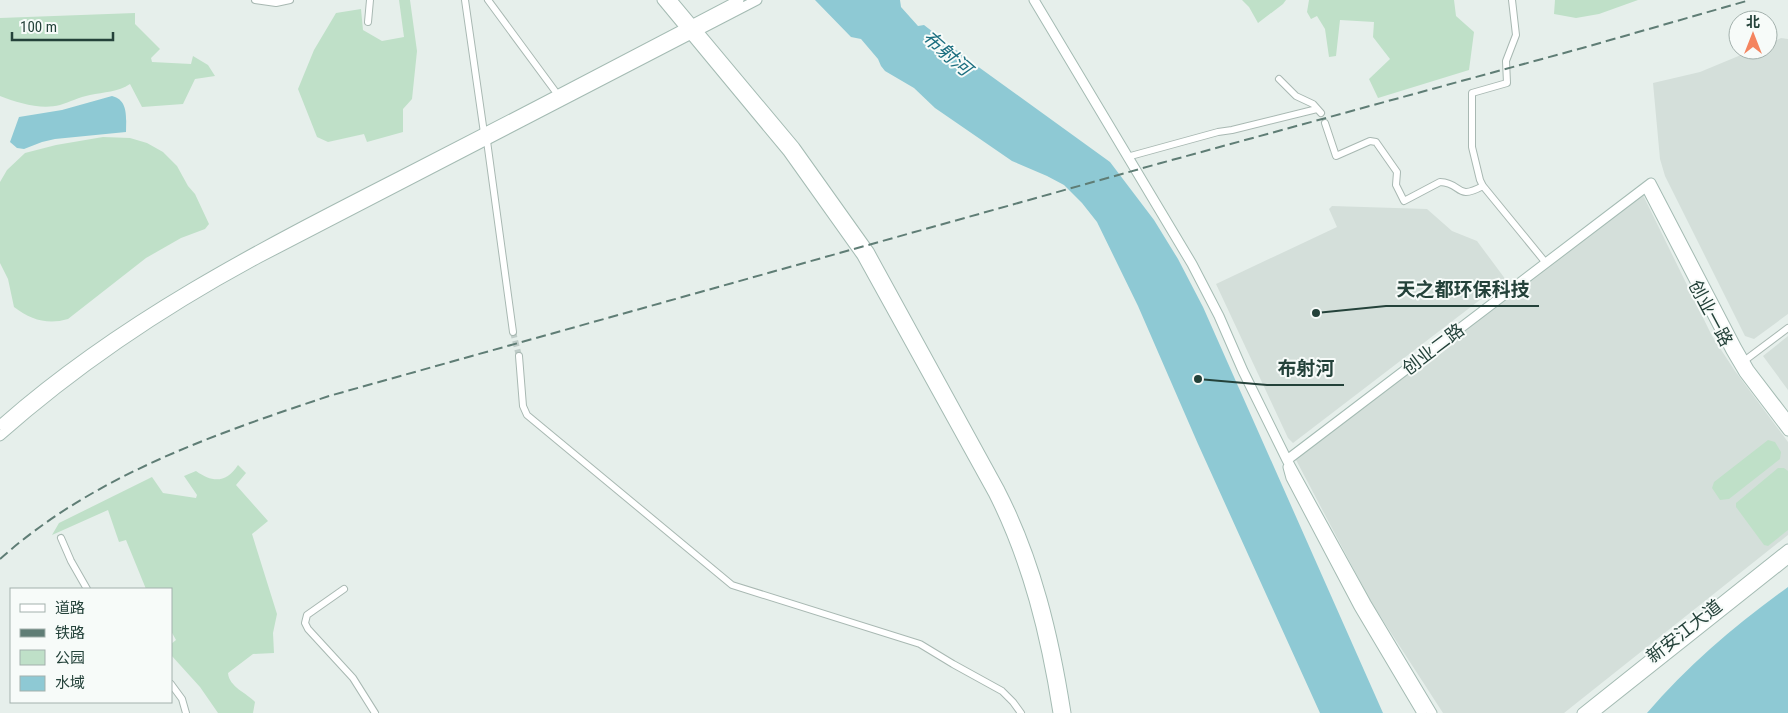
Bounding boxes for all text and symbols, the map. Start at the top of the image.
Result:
scale bar [12,10,114,42]
north arrow [1728,10,1778,60]
text: 北 [1746,14,1760,30]
text: 100 m [20,18,57,36]
water label: 布射河 [918,26,979,83]
callout: 天之都环保科技 [1386,272,1539,306]
street label: 创业一路 [1685,276,1737,350]
text: 天之都环保科技 [1396,278,1530,301]
street label: 创业二路 [1398,319,1468,379]
callout: 布射河 [1267,351,1344,385]
text: 布射河 [1277,357,1335,380]
legend [10,588,172,703]
street label: 新安江大道 [1642,595,1726,667]
text: 道路 [55,599,85,617]
text: 铁路 [55,624,85,642]
text: 公园 [55,649,85,667]
text: 水域 [55,674,85,692]

